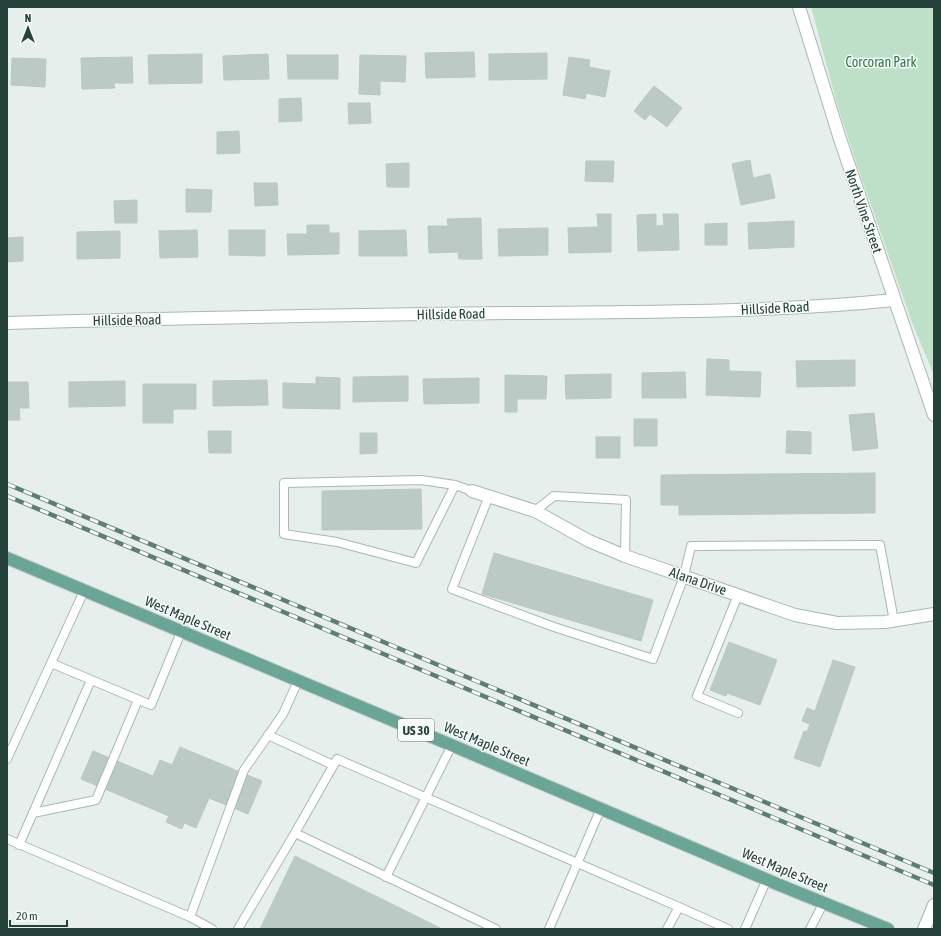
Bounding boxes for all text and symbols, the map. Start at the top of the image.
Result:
north arrow [8,8,48,48]
text: N [25,12,31,24]
park label: Corcoran Park [845,54,917,70]
street label: North Vine Street [842,167,886,255]
street label: Hillside Road [740,298,810,318]
street label: Hillside Road [417,305,485,323]
street label: Hillside Road [93,311,161,329]
street label: Alana Drive [667,564,729,598]
street label: West Maple Street [142,593,234,643]
road number: US 30 [398,719,434,741]
street label: West Maple Street [441,719,533,769]
street label: West Maple Street [739,845,831,895]
scale bar [10,902,67,928]
text: 20 m [16,909,38,923]

